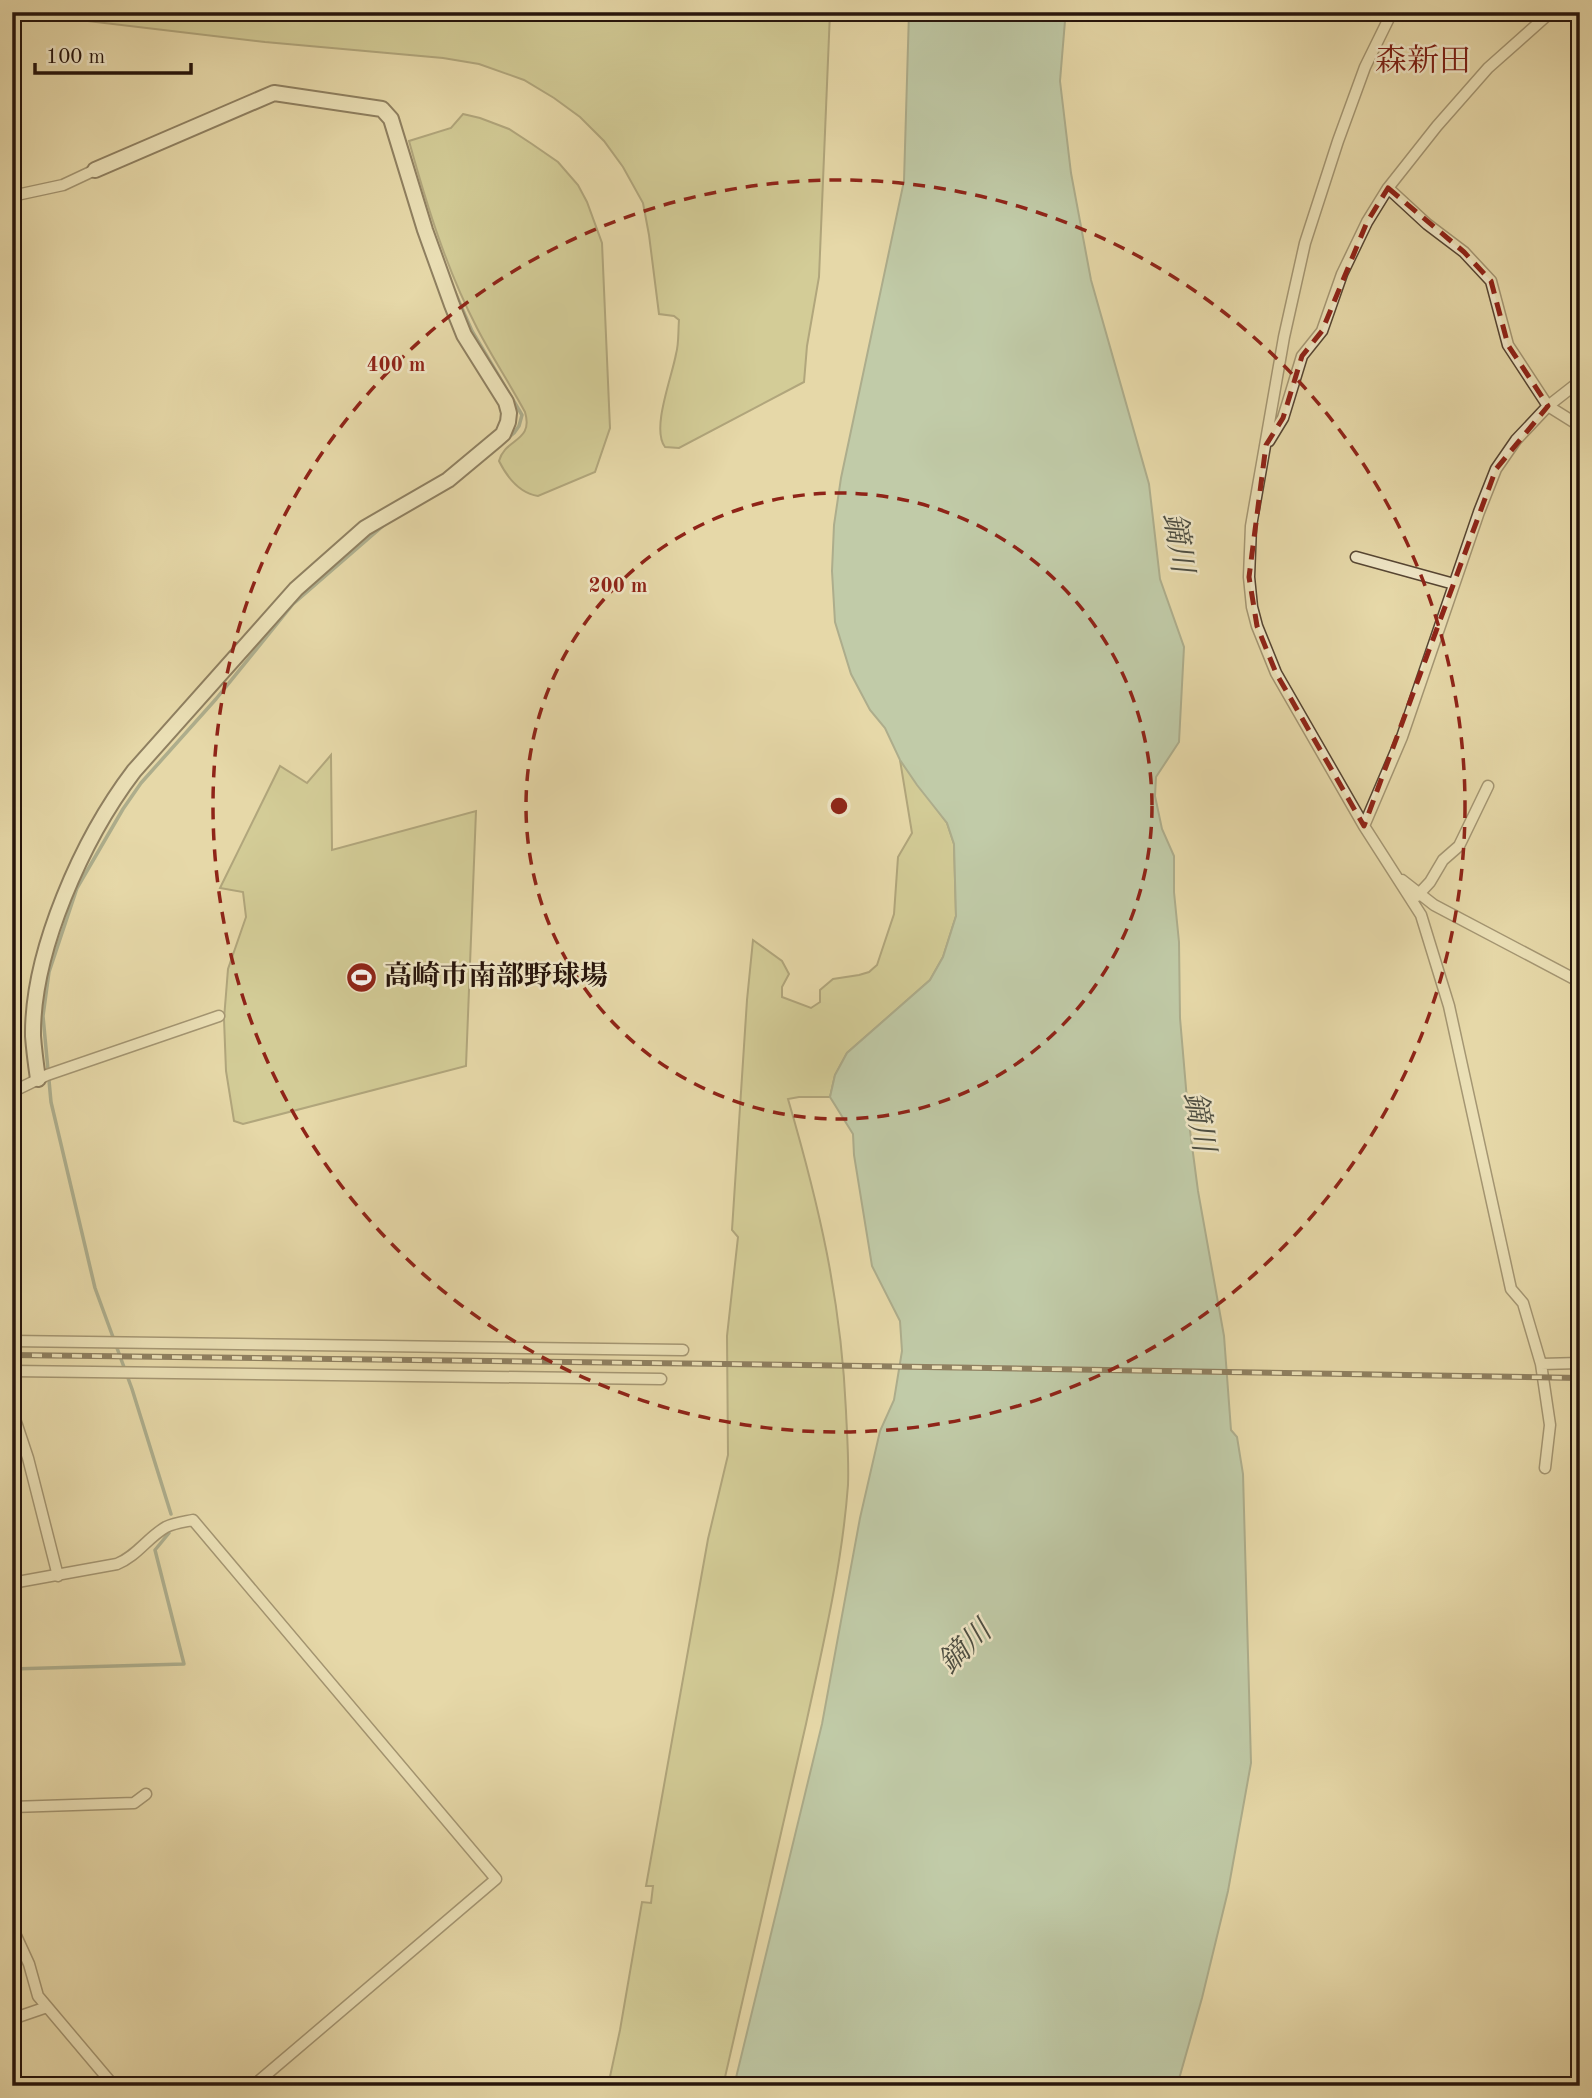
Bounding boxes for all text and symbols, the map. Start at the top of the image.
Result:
scale bar [35,32,191,76]
district label: 森新田 [1375,44,1471,79]
text: 100 m [46,47,105,68]
text: 400 m [366,355,426,376]
water label: 鏑川 [1157,511,1200,578]
text: 200 m [588,576,648,597]
centre of rings [827,794,851,818]
place label: 高崎市南部野球場 [384,960,608,992]
sports icon: 高崎市南部野球場 [344,961,378,995]
water label: 鏑川 [1178,1089,1221,1157]
water label: 鏑川 [932,1612,1000,1680]

